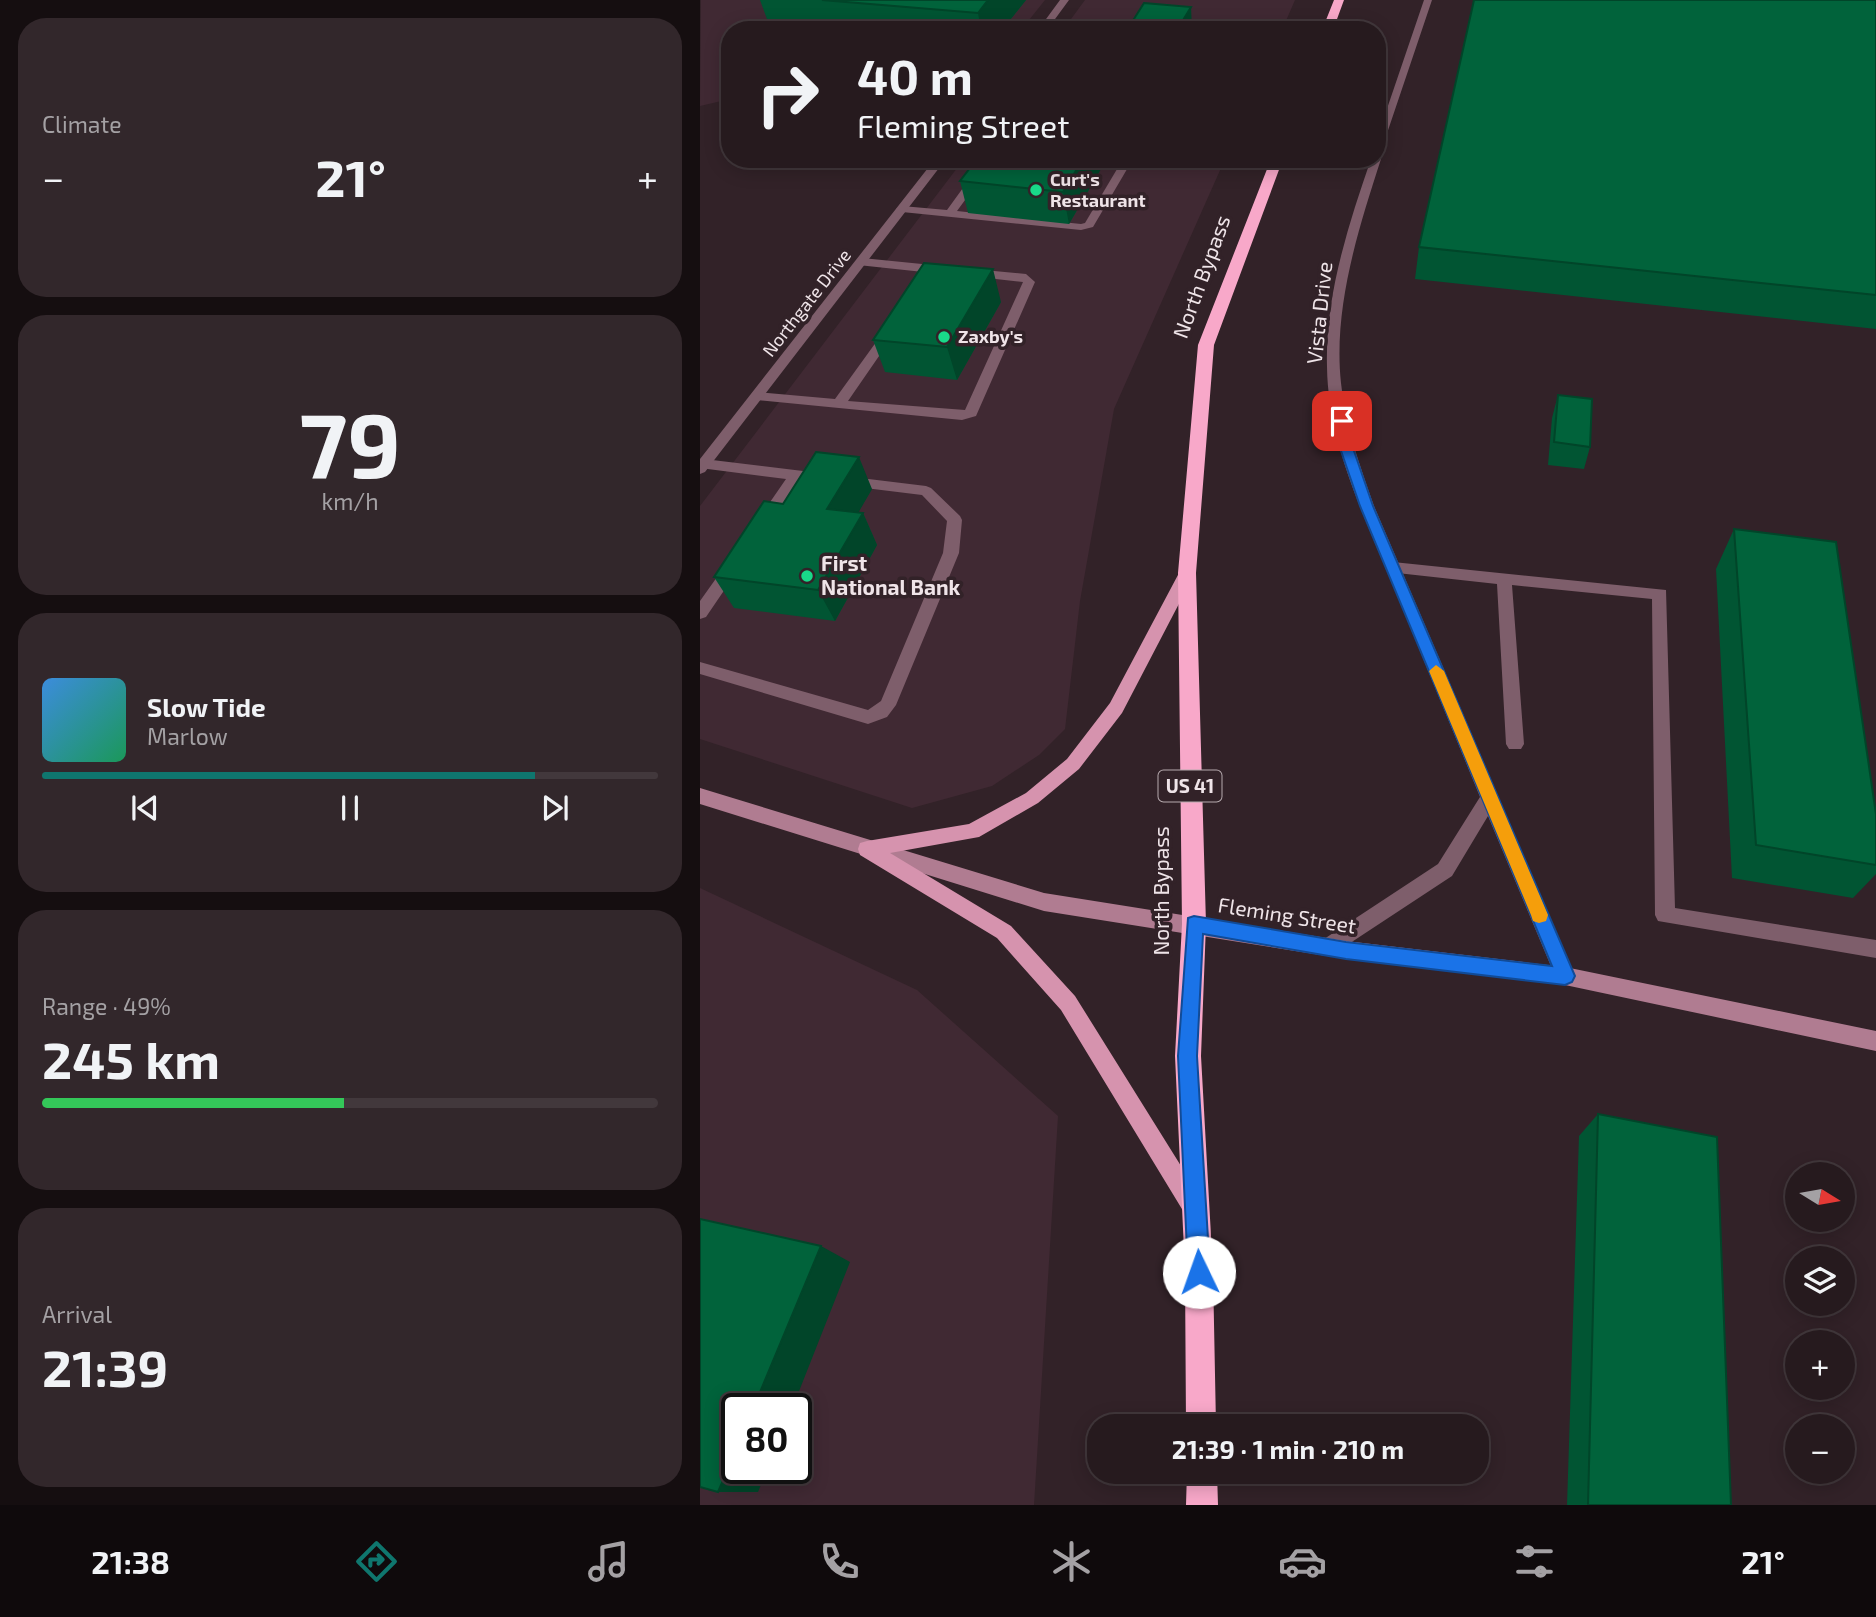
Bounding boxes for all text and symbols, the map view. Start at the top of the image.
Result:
text: 40 m [857,46,973,105]
icon: right [742,49,833,140]
text: Fleming Street [857,106,1069,144]
text: Climate [42,110,122,138]
text: 21° [315,145,386,207]
text: − [42,154,64,200]
text: + [637,154,658,200]
place label: Curt's Restaurant [1050,168,1146,211]
marker: Curt's Restaurant [1028,182,1044,198]
street label: North Bypass [1167,211,1234,341]
street label: Northgate Drive [757,244,855,361]
street label: Vista Drive [1301,260,1336,365]
place label: Zaxby's [958,325,1023,347]
marker: Zaxby's [936,329,952,345]
text: 79 [299,387,401,496]
pin [1312,391,1372,451]
icon: arrive [1323,402,1361,440]
text: km/h [321,487,379,515]
place label: First National Bank [821,550,961,599]
marker: First National Bank [799,568,815,584]
text: Slow Tide [147,691,266,722]
text: Marlow [147,722,228,750]
road number: US 41 [1158,771,1222,802]
icon: previous [126,789,164,827]
icon: pause [331,789,369,827]
icon: next [536,789,574,827]
street label: North Bypass [1148,826,1173,956]
street label: Fleming Street [1216,891,1358,938]
text: Range · 49% [42,992,171,1020]
text: 245 km [42,1027,220,1089]
north arrow [1785,1162,1855,1232]
map controls [1785,1162,1855,1484]
position arrow [1162,1235,1236,1309]
button: layers [1785,1246,1855,1316]
text: Arrival [42,1300,112,1328]
button: + [1785,1330,1855,1400]
text: 21:39 [42,1335,168,1397]
speed limit sign: 80 [721,1393,812,1484]
button: − [1785,1414,1855,1484]
text: 21:39 · 1 min · 210 m [1172,1433,1404,1464]
icon: directions [352,1537,401,1586]
icon: music [584,1537,633,1586]
icon: phone [815,1537,864,1586]
icon: climate [1047,1537,1096,1586]
icon: car [1278,1537,1327,1586]
icon: filters [1510,1537,1559,1586]
text: 21:38 [91,1542,170,1580]
text: 21° [1741,1542,1785,1580]

